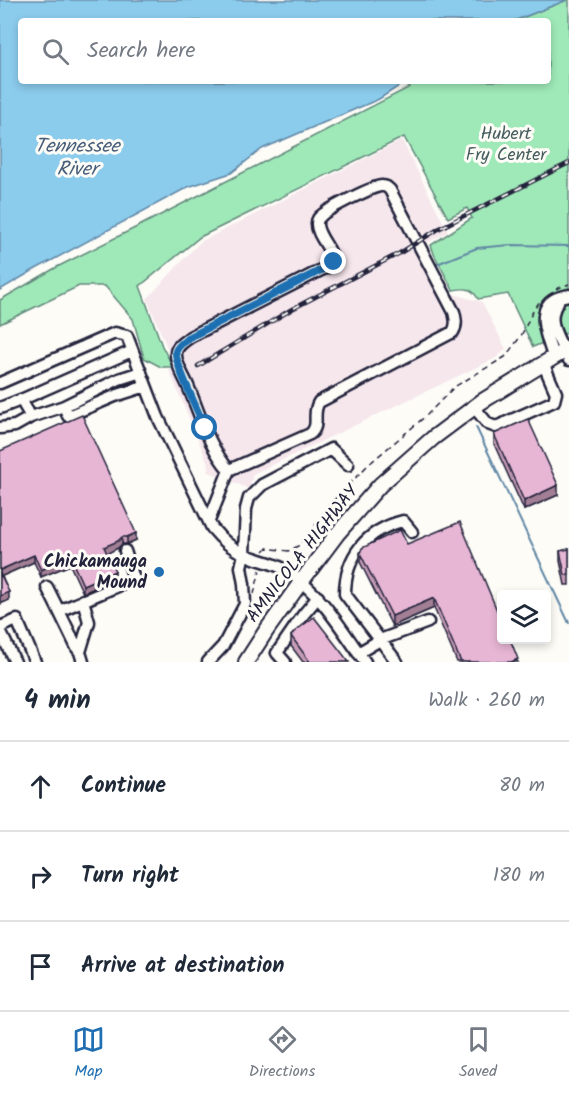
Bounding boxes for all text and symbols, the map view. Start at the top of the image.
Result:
search box [18,18,551,84]
text: Search here [87,34,195,69]
icon: search [39,35,72,68]
park label: Hubert Fry Center [466,120,547,170]
water label: Tennessee River [34,131,122,186]
route end [320,248,346,274]
route start [191,414,217,440]
street label: AMNICOLA HIGHWAY [240,478,367,629]
place label: Chickamauga Mound [44,548,147,598]
marker: Chickamauga Mound [152,565,166,579]
map controls [497,590,551,644]
button: layers [497,590,551,644]
text: 4 min [24,680,91,722]
text: Walk · 260 m [428,685,545,717]
text: Continue [81,769,166,804]
icon: ahead [24,770,57,803]
text: 80 m [499,770,545,802]
text: Turn right [81,859,179,894]
icon: right [24,860,57,893]
text: 180 m [493,860,545,892]
text: Arrive at destination [81,949,284,984]
icon: arrive [24,950,57,983]
tab: Map [72,1023,105,1084]
tab: Directions [249,1023,315,1084]
tab: Saved [459,1023,497,1084]

